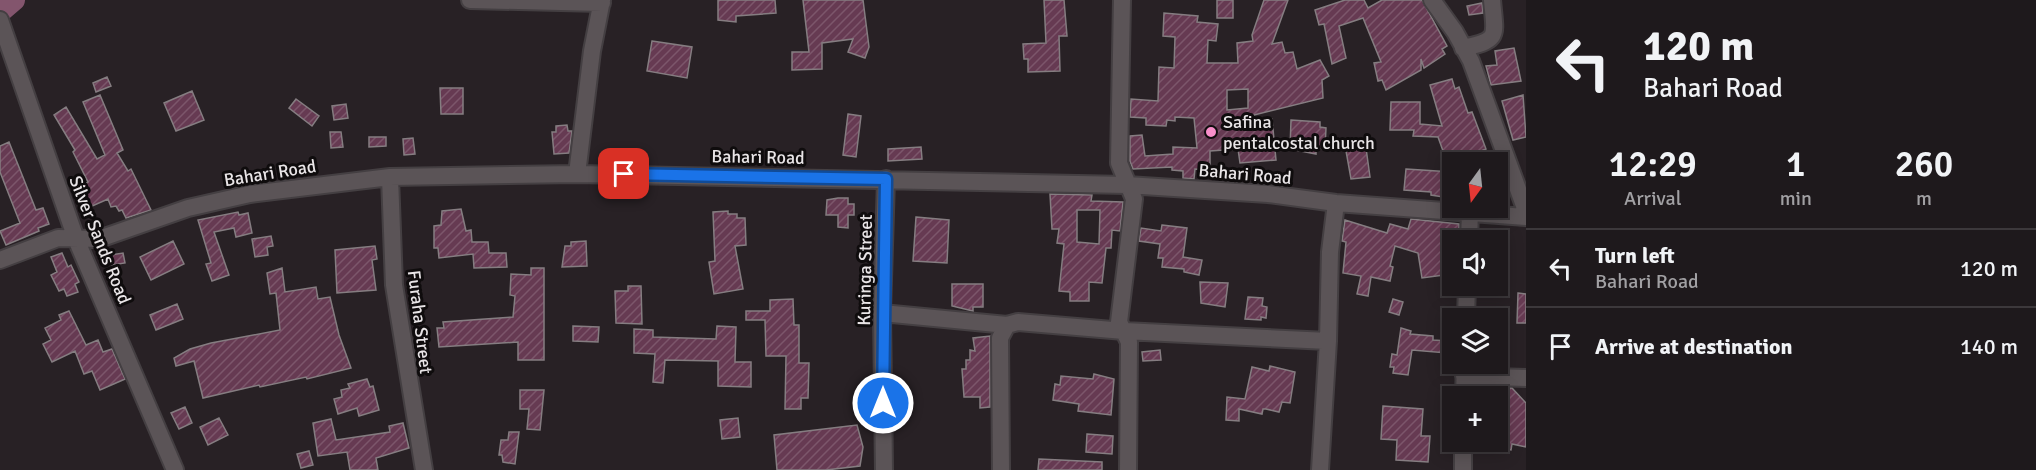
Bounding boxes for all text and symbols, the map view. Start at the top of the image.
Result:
text: 120 m [1643,21,1754,72]
icon: left [1544,24,1622,102]
text: Bahari Road [1643,72,1783,105]
place label: Safina pentalcostal church [1223,111,1375,154]
marker: Safina pentalcostal church [1204,125,1218,139]
text: 12:29 [1609,142,1697,187]
text: 1 [1786,142,1806,187]
text: 260 [1895,142,1953,187]
street label: Bahari Road [711,145,805,169]
pin [598,148,649,199]
north arrow [1442,152,1508,218]
map controls [1442,152,1508,452]
street label: Bahari Road [222,155,318,191]
icon: arrive [607,157,640,190]
street label: Bahari Road [1198,159,1292,189]
street label: Silver Sands Road [64,173,136,307]
text: Arrival [1624,186,1682,211]
text: min [1780,186,1812,211]
text: m [1916,186,1932,211]
street label: Kuringa Street [853,214,877,326]
button: sound [1442,230,1508,296]
text: Turn left [1595,242,1675,269]
icon: left [1544,252,1577,285]
text: 120 m [1960,255,2018,282]
street label: Furaha Street [403,269,437,375]
text: Bahari Road [1595,269,1699,294]
button: layers [1442,308,1508,374]
icon: arrive [1544,330,1577,363]
text: Arrive at destination [1595,333,1792,360]
text: 140 m [1960,333,2018,360]
position arrow [851,371,915,435]
button: + [1442,386,1508,452]

